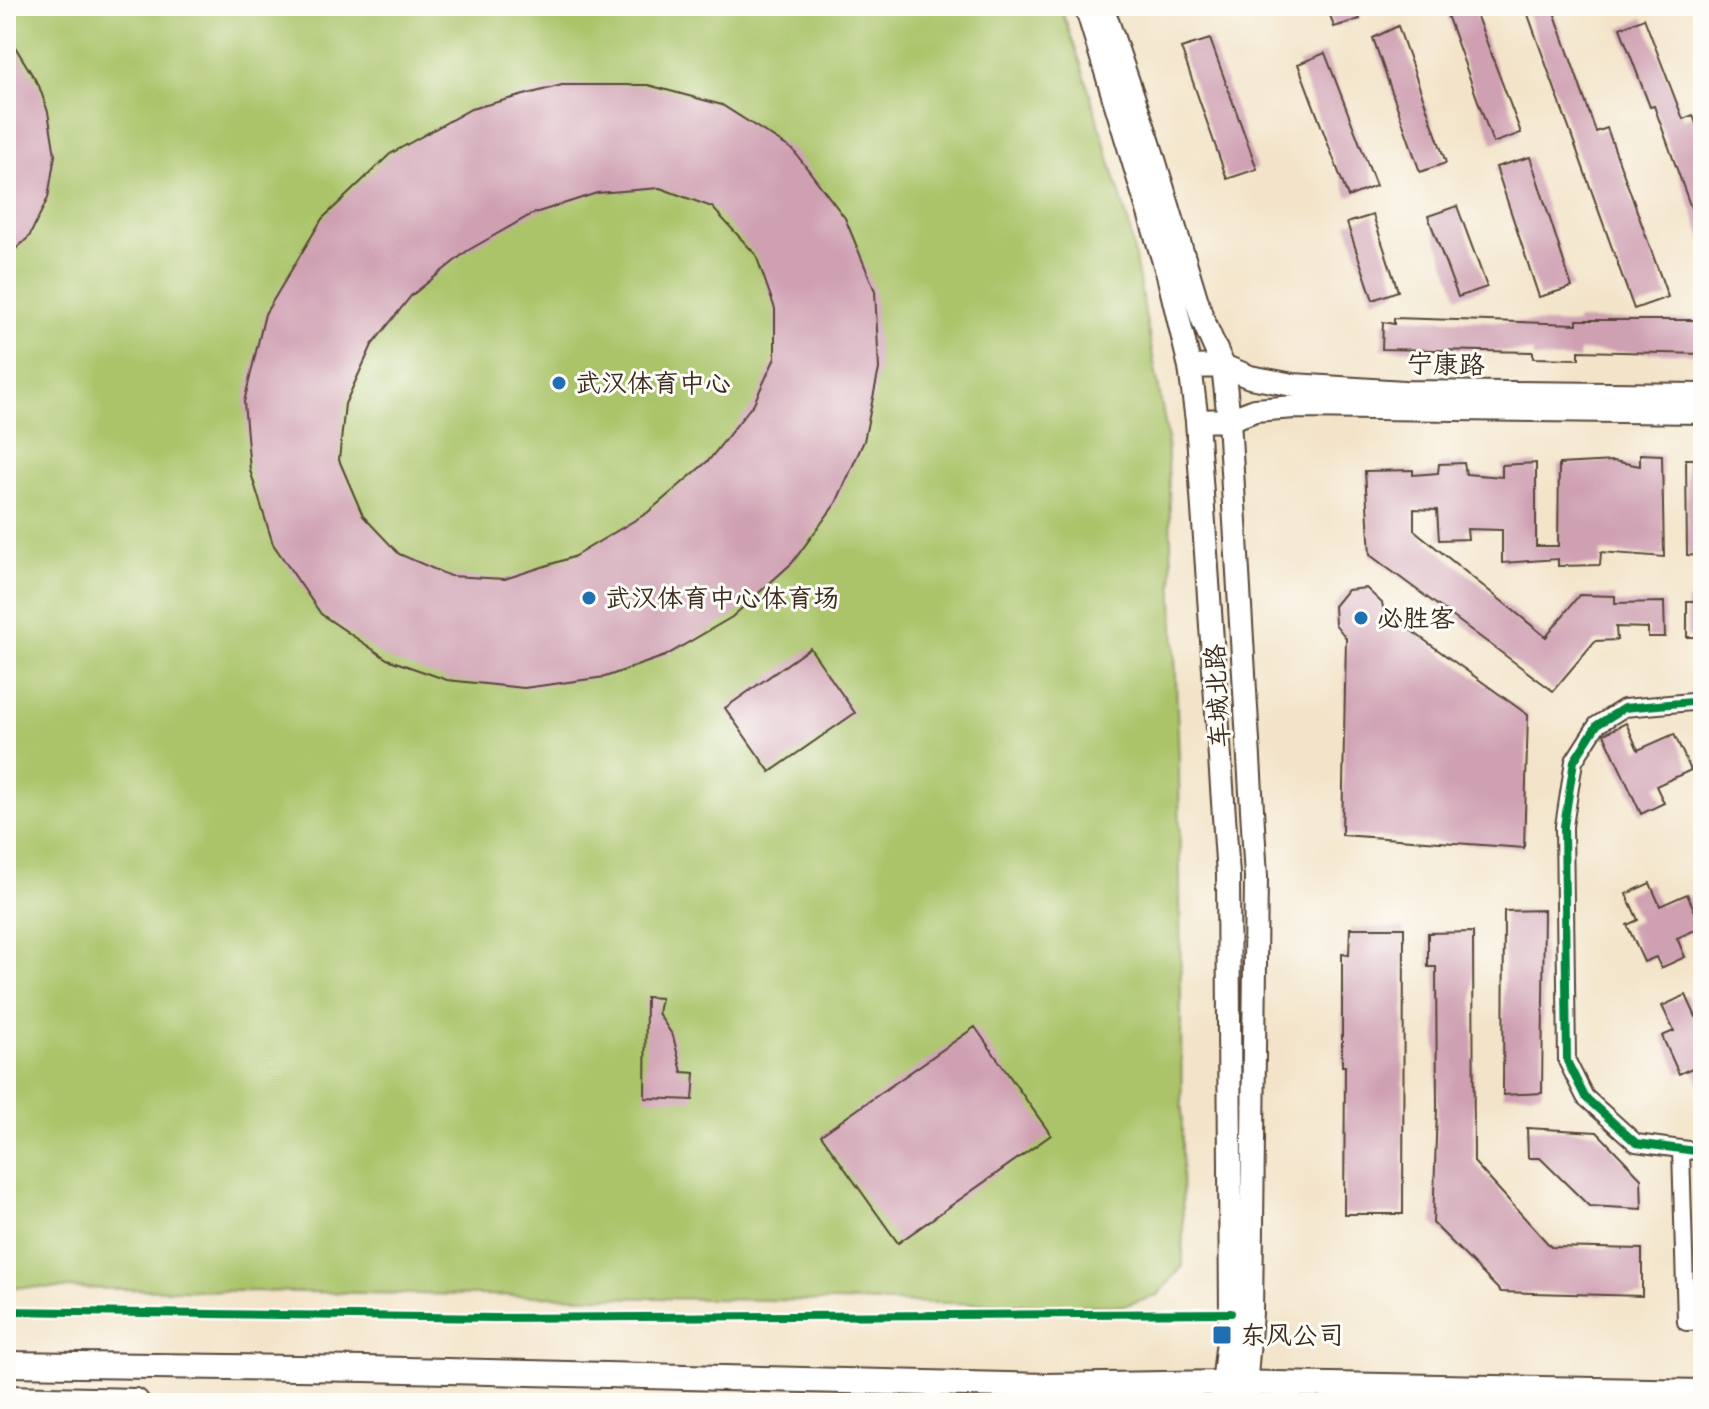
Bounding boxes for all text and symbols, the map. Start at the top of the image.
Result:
street label: 宁康路 [1407,346,1485,381]
place label: 武汉体育中心 [575,366,731,399]
marker: 武汉体育中心 [550,374,568,392]
place label: 武汉体育中心体育场 [605,581,839,614]
marker: 武汉体育中心体育场 [580,589,598,607]
place label: 必胜客 [1377,601,1455,634]
marker: 必胜客 [1352,609,1370,627]
street label: 车城北路 [1197,643,1236,749]
place label: 东风公司 [1240,1318,1344,1351]
marker: 东风公司 [1211,1324,1233,1346]

